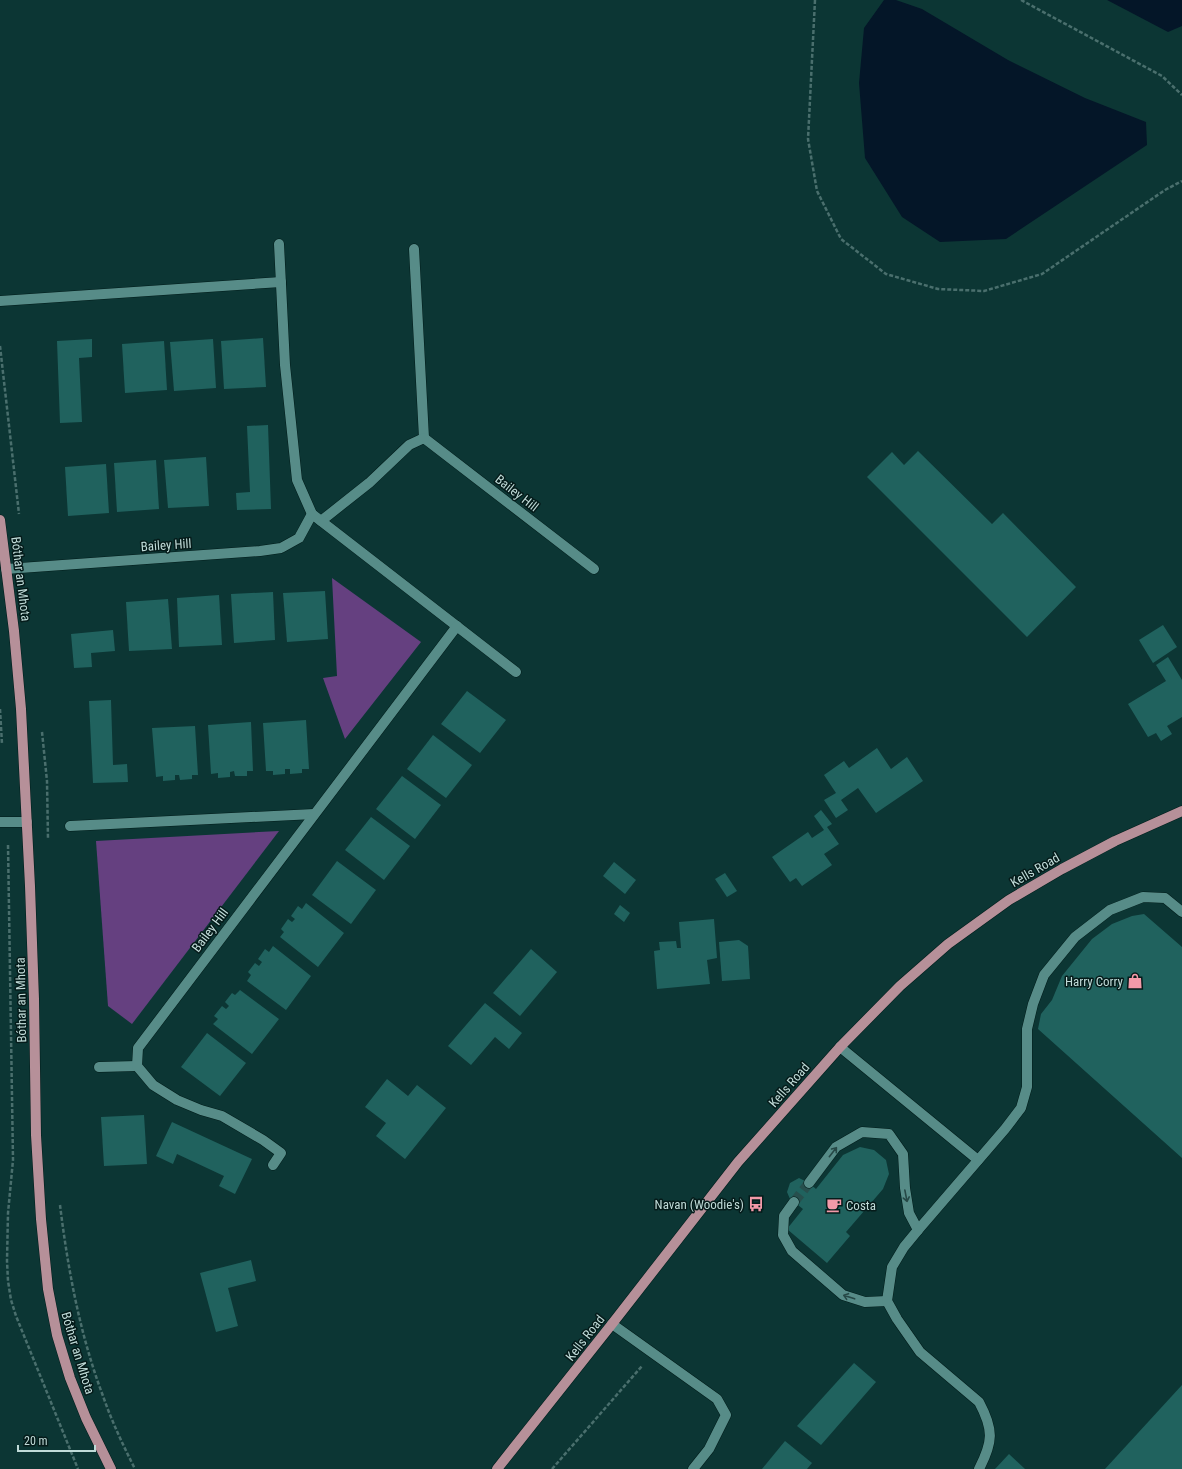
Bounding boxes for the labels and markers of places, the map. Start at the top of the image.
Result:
shop icon: Harry Corry [1126,972,1144,990]
place label: Harry Corry [1065,974,1124,989]
bus stop icon: Navan (Woodie's) [747,1195,765,1213]
cafe icon: Costa [825,1196,843,1214]
place label: Navan (Woodie's) [655,1197,744,1212]
place label: Costa [846,1198,876,1213]

